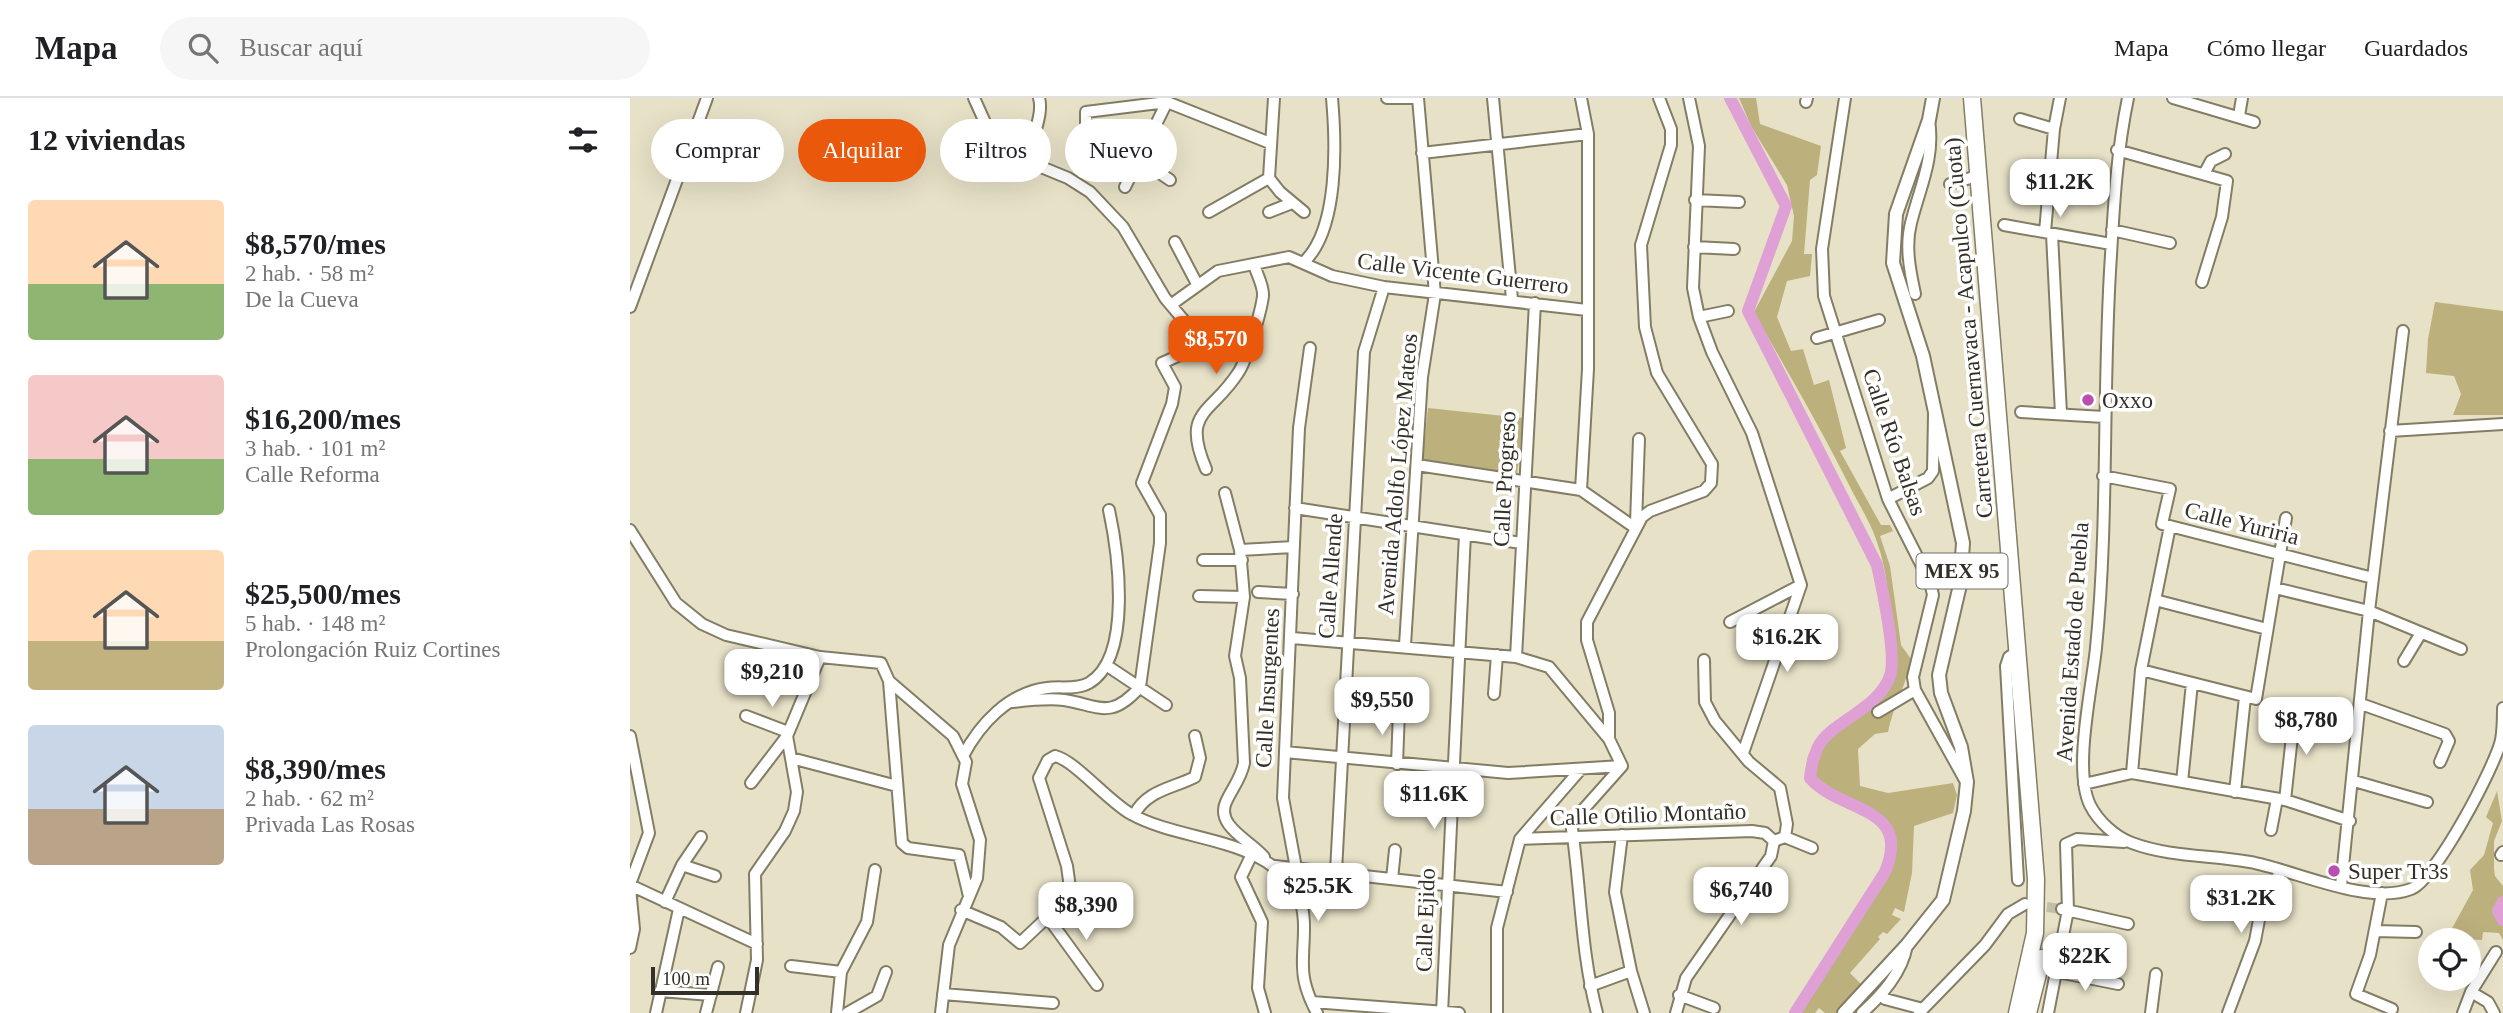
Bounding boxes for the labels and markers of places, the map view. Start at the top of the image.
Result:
pin: $11.2K [2003,159,2117,219]
pin: $8,570 [1159,316,1273,376]
place label: Oxxo [2102,388,2153,413]
marker: Oxxo [2080,392,2096,408]
pin: $16.2K [1730,614,1844,674]
pin: $9,210 [715,650,829,709]
pin: $9,550 [1325,678,1439,737]
pin: $8,780 [2249,698,2363,757]
pin: $11.6K [1377,772,1491,831]
place label: Super Tr3s [2348,859,2448,884]
marker: Super Tr3s [2326,863,2342,879]
pin: $25.5K [1261,864,1375,923]
pin: $6,740 [1684,868,1798,927]
pin: $31.2K [2184,876,2298,935]
pin: $8,390 [1029,882,1143,942]
pin: $22K [2044,934,2126,993]

